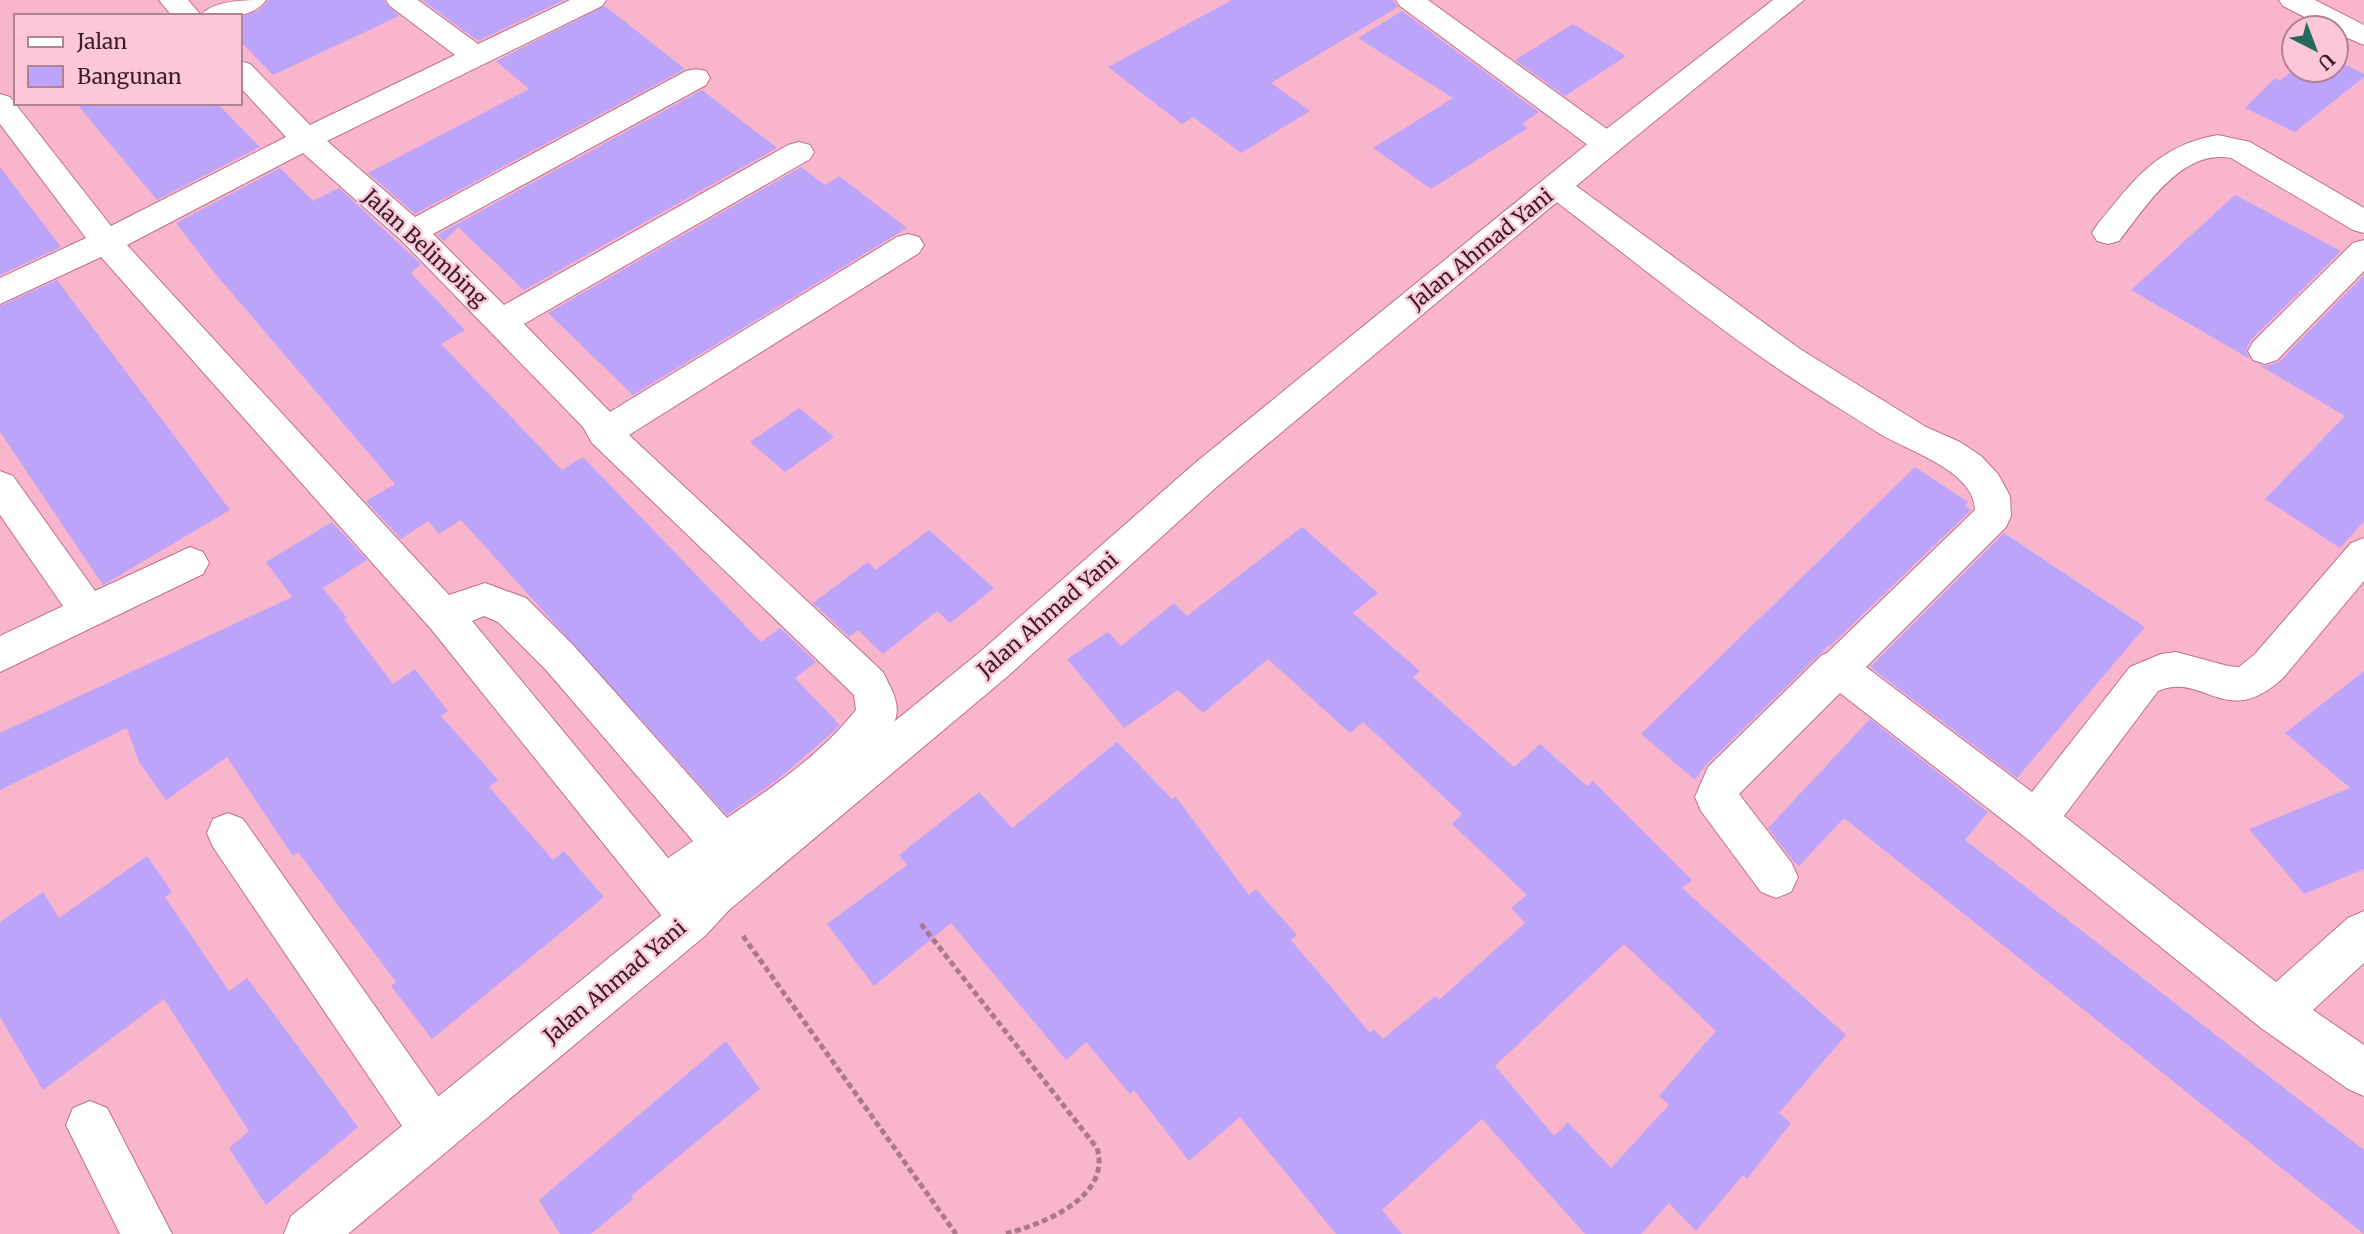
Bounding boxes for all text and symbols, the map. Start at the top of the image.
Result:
legend [14,14,242,105]
north arrow [2280,14,2350,84]
text: Jalan [76,28,127,55]
text: U [2313,48,2340,75]
text: Bangunan [77,63,182,90]
street label: Jalan Belimbing [357,182,493,312]
street label: Jalan Ahmad Yani [1402,182,1558,316]
street label: Jalan Ahmad Yani [971,546,1124,684]
street label: Jalan Ahmad Yani [537,914,692,1050]

